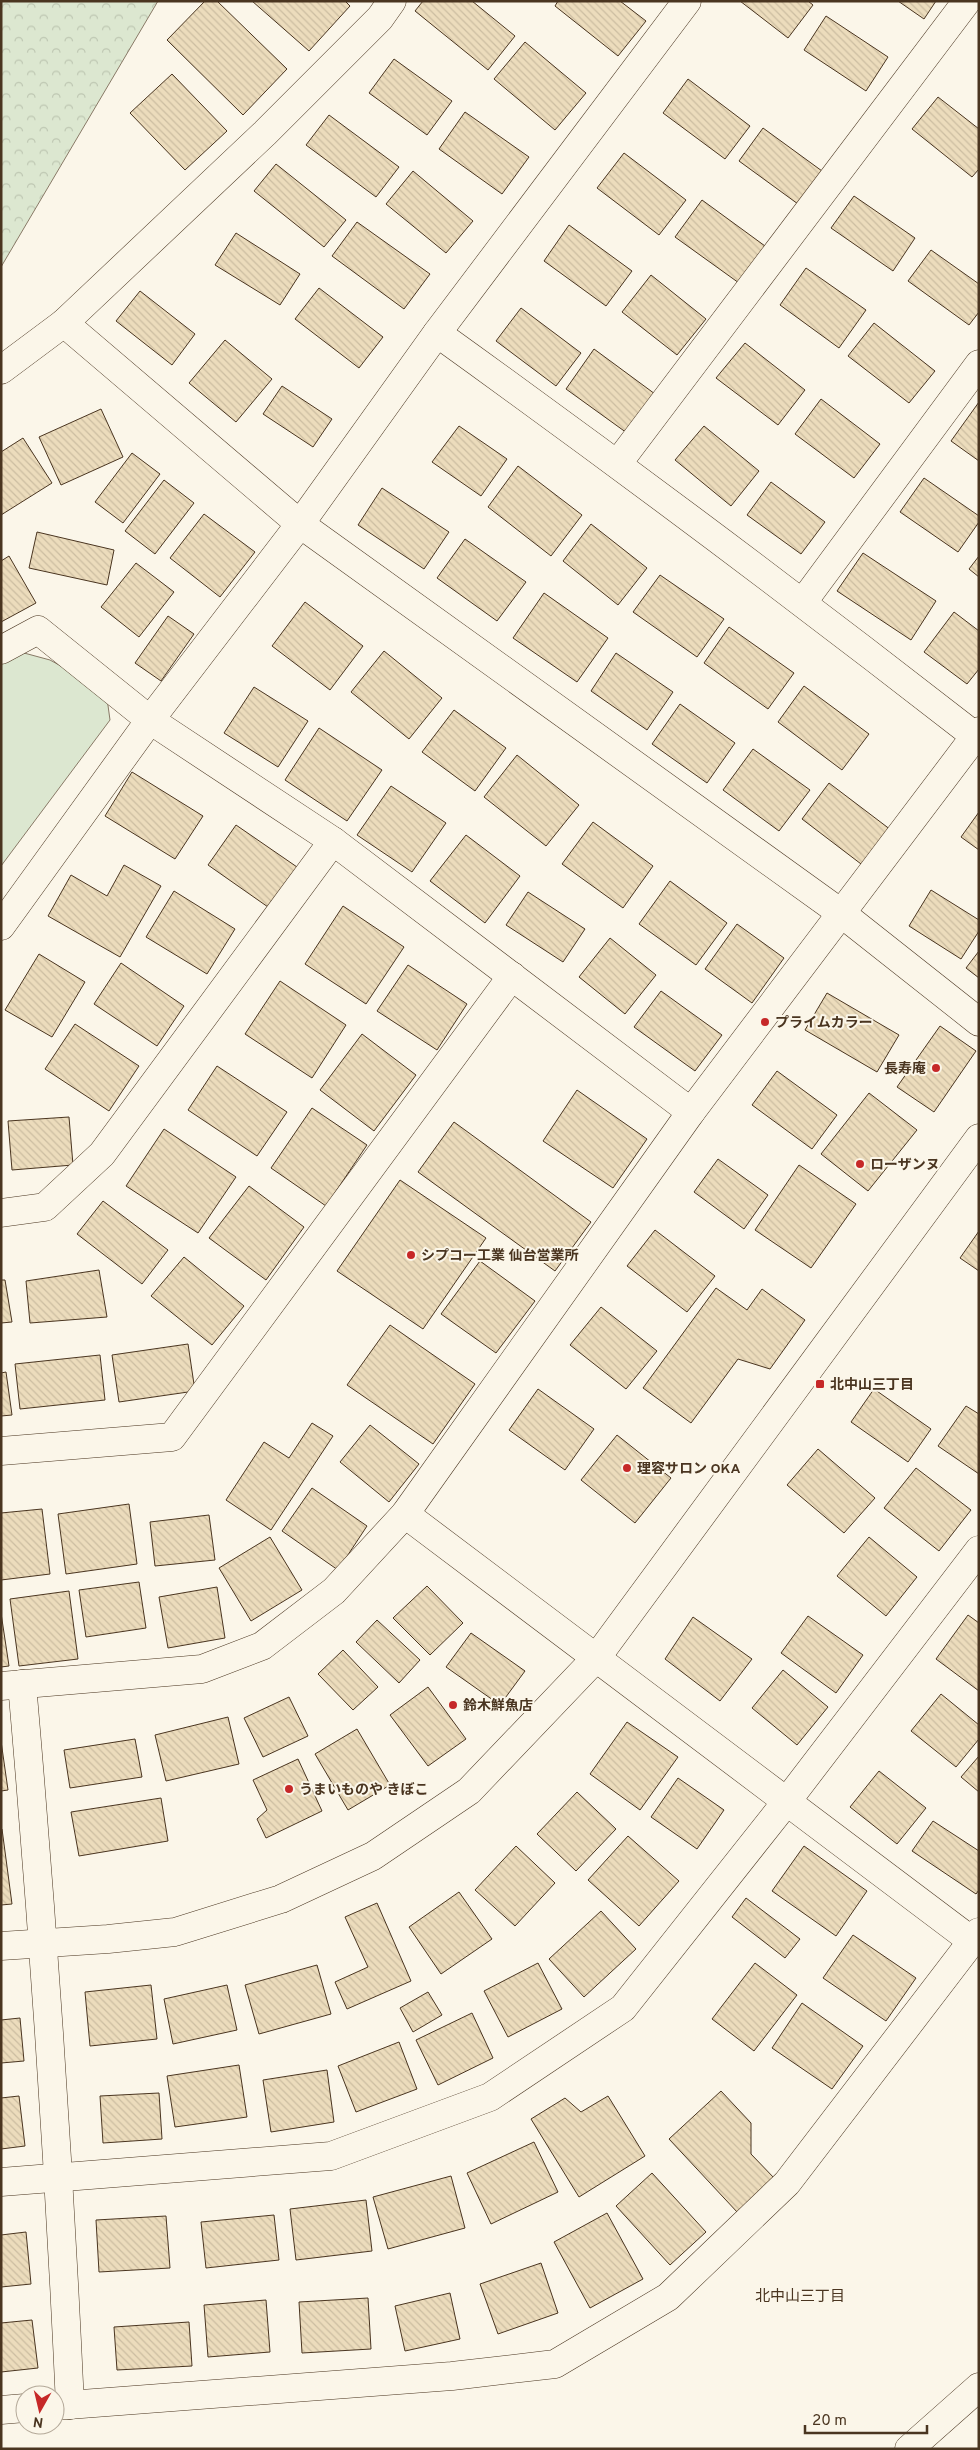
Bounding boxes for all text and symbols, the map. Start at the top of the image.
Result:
place label: プライムカラー [775,1015,873,1032]
marker: プライムカラー [759,1016,771,1028]
place label: 長寿庵 [884,1060,926,1078]
marker: 長寿庵 [930,1062,942,1074]
place label: ローザンヌ [870,1157,940,1174]
marker: ローザンヌ [854,1158,866,1170]
place label: シプコー工業 仙台営業所 [421,1248,579,1265]
marker: シプコー工業 仙台営業所 [405,1249,417,1261]
place label: 北中山三丁目 [830,1377,914,1394]
marker: 北中山三丁目 [814,1378,826,1390]
place label: 理容サロン OKA [637,1461,740,1478]
marker: 理容サロン OKA [621,1462,633,1474]
place label: 鈴木鮮魚店 [463,1697,533,1715]
marker: 鈴木鮮魚店 [447,1699,459,1711]
place label: うまいものや きぼこ [299,1782,429,1799]
marker: うまいものや きぼこ [283,1783,295,1795]
district label: 北中山三丁目 [755,2287,845,2307]
north arrow [15,2385,65,2435]
scale bar [805,2402,928,2434]
text: N [32,2412,45,2431]
text: 20 m [812,2412,847,2431]

